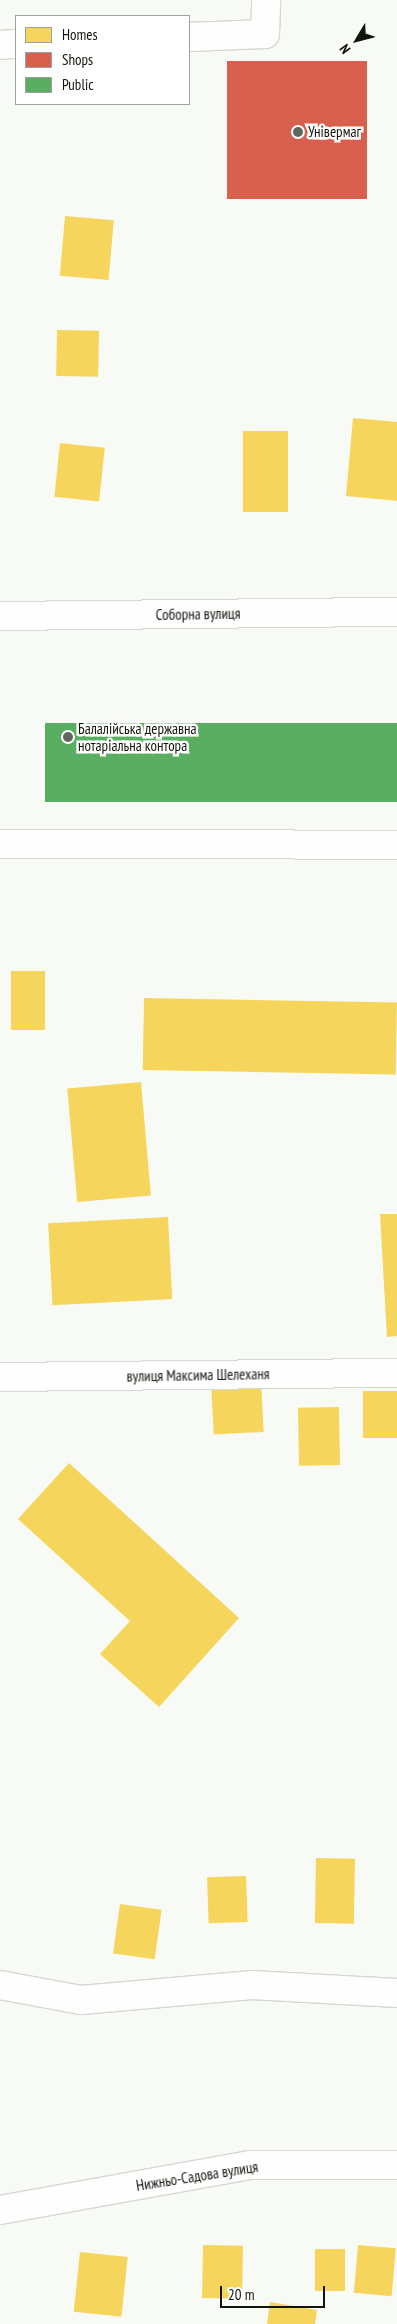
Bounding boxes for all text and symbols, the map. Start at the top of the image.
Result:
legend [15,15,190,105]
north arrow [332,15,382,65]
text: Homes [62,25,98,44]
text: N [336,41,354,57]
text: Shops [62,50,93,69]
text: Public [62,75,93,94]
place label: Універмаг [308,123,361,141]
marker: Універмаг [292,126,304,138]
street label: Соборна вулиця [155,604,241,624]
place label: Балалійська державна нотаріальна контора [78,719,197,754]
marker: Балалійська державна нотаріальна контора [62,731,74,743]
street label: вулиця Максима Шелеханя [126,1365,270,1385]
street label: Нижньо-Садова вулиця [135,2157,259,2195]
scale bar [222,2276,327,2308]
text: 20 m [228,2285,254,2304]

